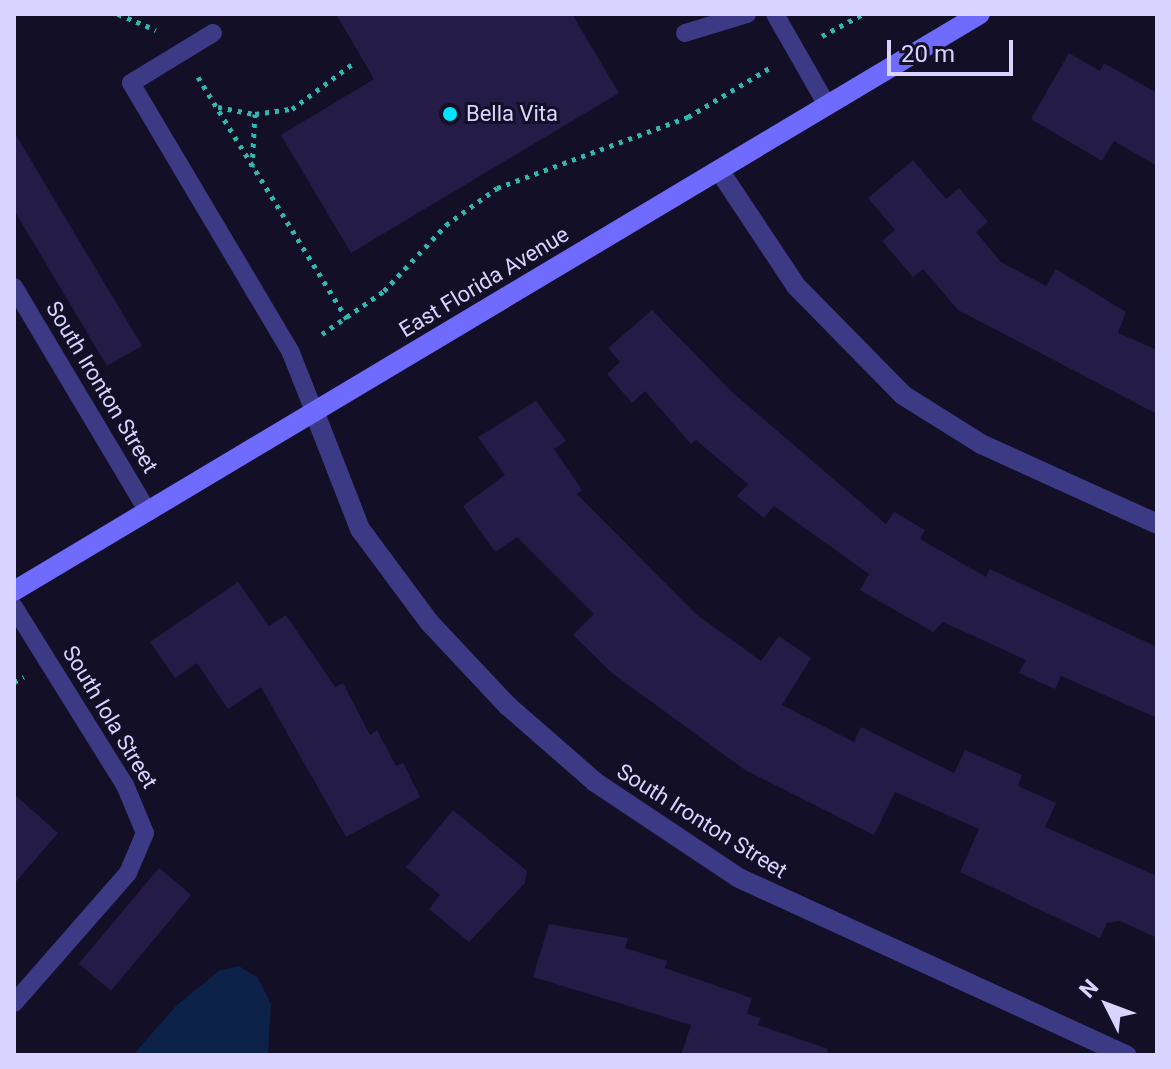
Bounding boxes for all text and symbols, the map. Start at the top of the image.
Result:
scale bar [891,24,1017,74]
text: 20 m [901,40,955,68]
place label: Bella Vita [466,101,558,127]
marker: Bella Vita [441,105,459,123]
street label: East Florida Avenue [394,221,574,343]
street label: South Ironton Street [40,296,164,478]
street label: South Iola Street [57,641,163,793]
street label: South Ironton Street [612,758,792,884]
north arrow [1067,965,1147,1045]
text: N [1074,974,1103,1003]

